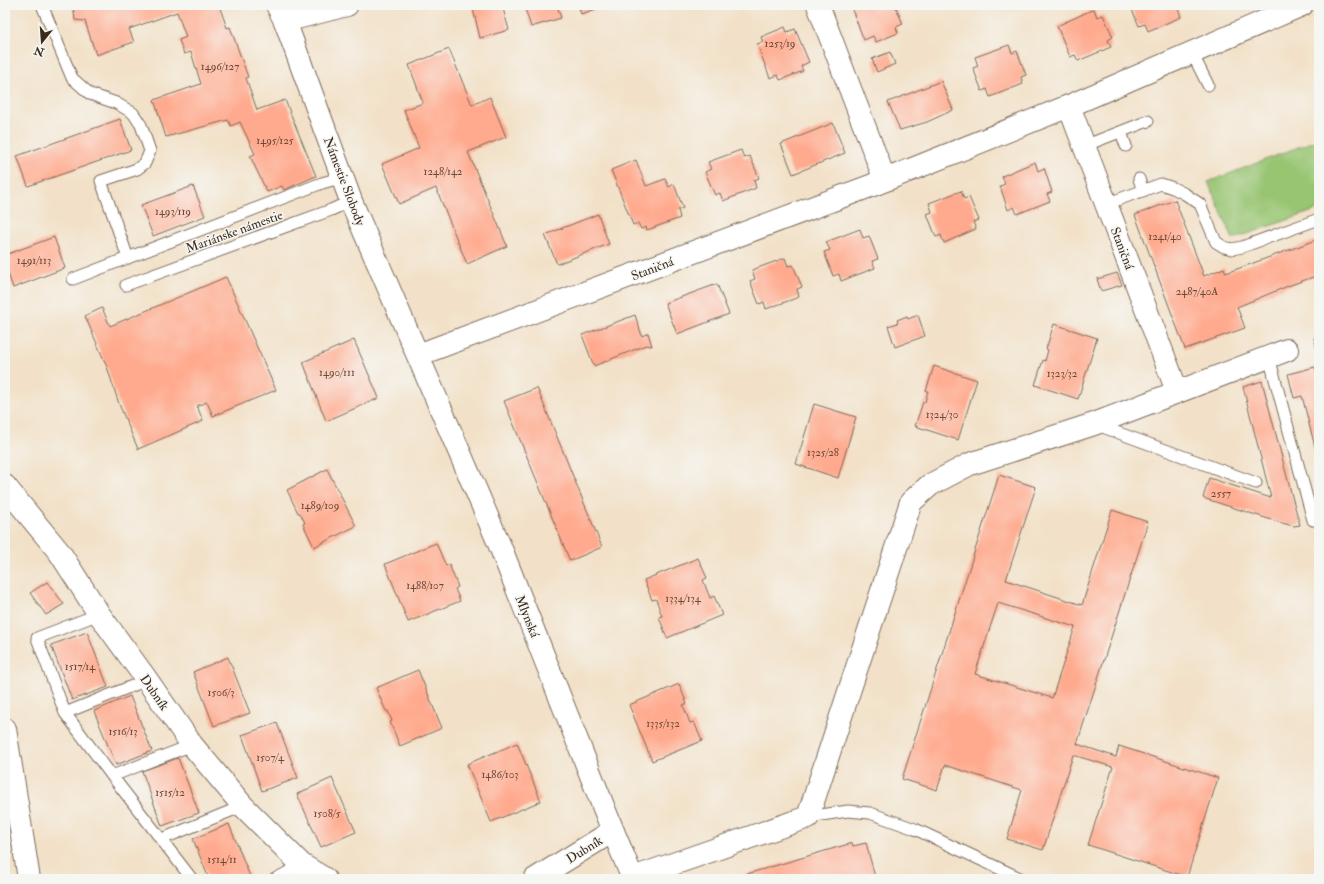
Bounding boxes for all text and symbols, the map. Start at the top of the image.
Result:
north arrow [22,22,62,62]
house number: 1253/19 [765,37,795,50]
text: N [32,43,47,59]
house number: 1496/127 [201,60,239,73]
house number: 1495/125 [256,134,294,147]
street label: Námestie Slobody [319,135,368,229]
house number: 1248/142 [424,165,463,178]
house number: 1493/119 [155,205,191,218]
street label: Mariánske námestie [184,207,285,257]
street label: Staničná [1107,225,1138,272]
house number: 1241/40 [1148,230,1182,243]
street label: Staničná [629,253,676,284]
house number: 1491/113 [17,254,51,267]
house number: 2487/40A [1176,285,1218,298]
house number: 1490/111 [319,366,355,379]
house number: 1323/32 [1047,367,1078,380]
house number: 1324/30 [926,408,959,421]
house number: 1325/28 [807,446,839,459]
house number: 2557 [1211,487,1231,500]
house number: 1489/109 [301,499,339,512]
house number: 1488/107 [406,579,444,592]
house number: 1334/134 [665,592,702,605]
street label: Mlynská [510,593,543,641]
house number: 1517/14 [65,660,96,673]
street label: Dubník [136,672,173,714]
house number: 1506/3 [208,686,234,699]
house number: 1335/132 [646,717,680,730]
house number: 1516/13 [108,725,138,738]
house number: 1507/4 [256,751,285,764]
house number: 1486/103 [481,768,519,781]
house number: 1515/12 [155,786,185,799]
house number: 1508/5 [313,807,341,820]
street label: Dubník [563,832,606,867]
house number: 1514/11 [207,853,237,866]

